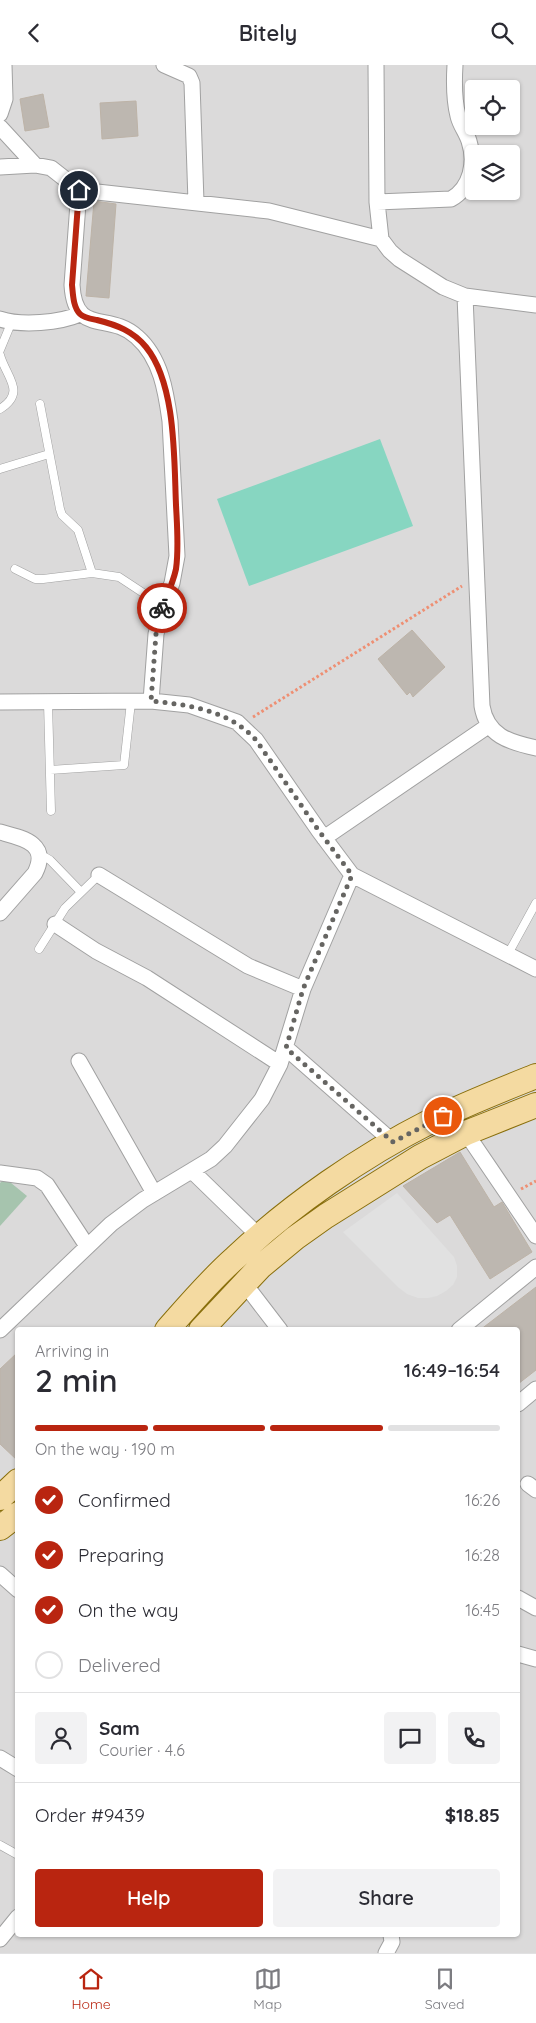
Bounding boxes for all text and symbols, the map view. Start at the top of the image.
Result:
icon: back [20,19,48,47]
text: Bitely [239,19,297,47]
icon: search [488,19,516,47]
map controls [465,80,520,200]
button: locate [465,80,520,135]
button: layers [465,145,520,200]
pin [58,169,100,211]
icon: home [65,176,93,204]
courier [137,583,187,633]
icon: bike [148,594,176,622]
pin [422,1095,464,1137]
icon: bag [429,1102,457,1130]
text: Arriving in [35,1341,109,1361]
text: 16:49–16:54 [404,1358,500,1382]
text: 2 min [35,1360,118,1400]
text: On the way · 190 m [35,1439,175,1459]
icon: check [35,1486,63,1514]
text: Confirmed [78,1488,171,1512]
text: 16:26 [465,1490,500,1510]
icon: check [35,1541,63,1569]
text: Preparing [78,1543,164,1567]
text: 16:28 [465,1545,500,1565]
icon: check [35,1596,63,1624]
text: On the way [78,1598,179,1622]
text: 16:45 [465,1600,500,1620]
text: Delivered [78,1653,161,1677]
button: person [35,1712,87,1764]
button: chat [384,1712,436,1764]
button: phone [448,1712,500,1764]
text: Sam [99,1716,140,1740]
text: Courier · 4.6 [99,1740,185,1760]
text: Order #9439 [35,1803,145,1827]
text: $18.85 [445,1803,500,1827]
button: Help [35,1869,263,1927]
button: Share [273,1869,500,1927]
tab: Home [71,1965,111,2013]
tab: Map [253,1965,282,2013]
tab: Saved [425,1965,465,2013]

